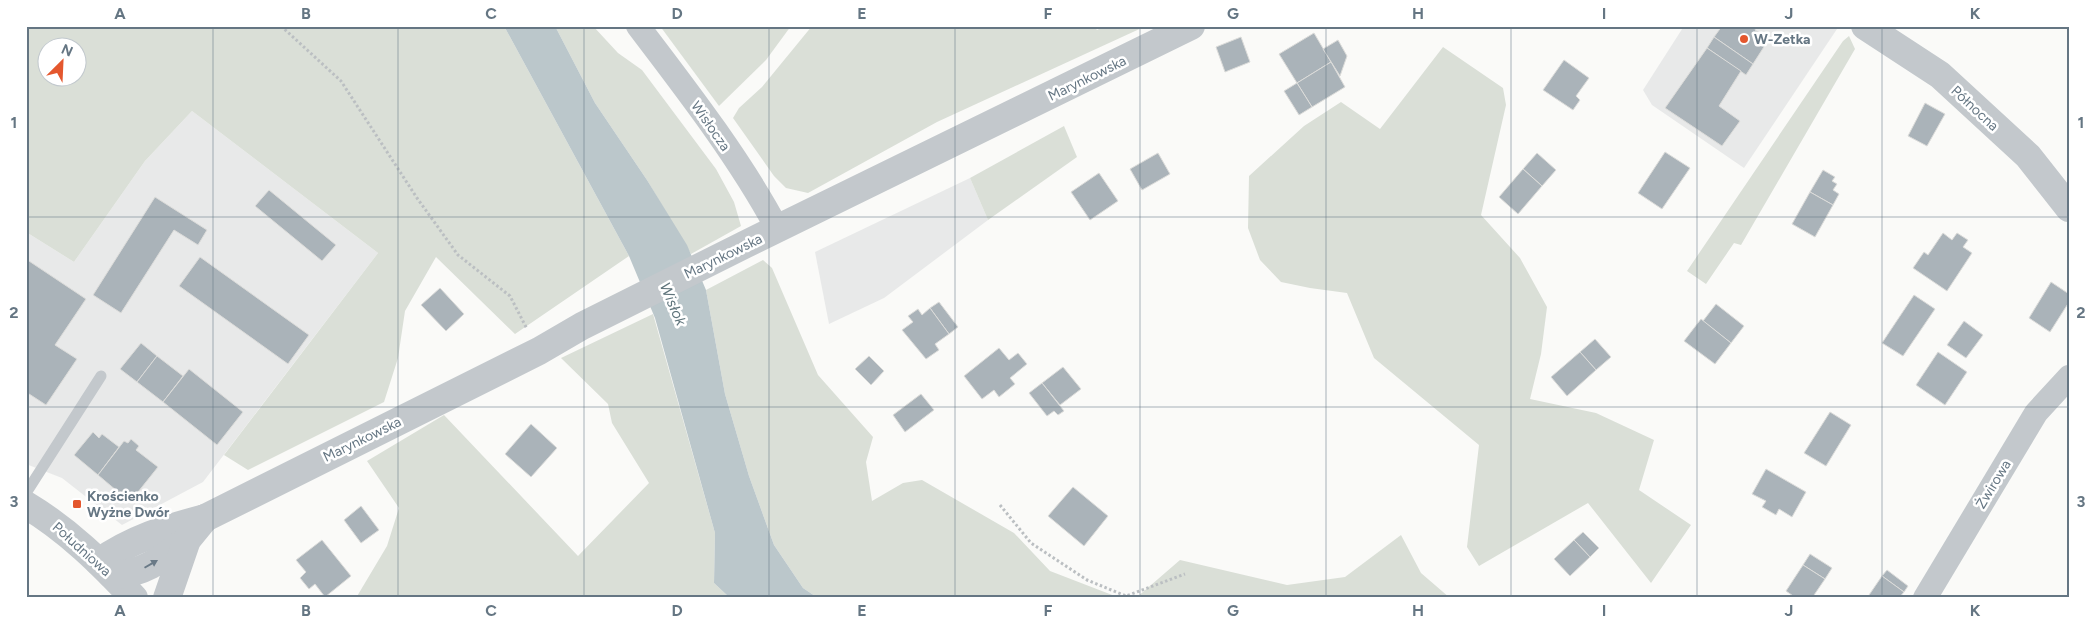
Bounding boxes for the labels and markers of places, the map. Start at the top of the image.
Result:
place label: W-Zetka [1754,31,1810,48]
marker: W-Zetka [1738,33,1750,45]
place label: Krościenko Wyżne Dwór [87,488,170,521]
marker: Krościenko Wyżne Dwór [71,498,83,510]

